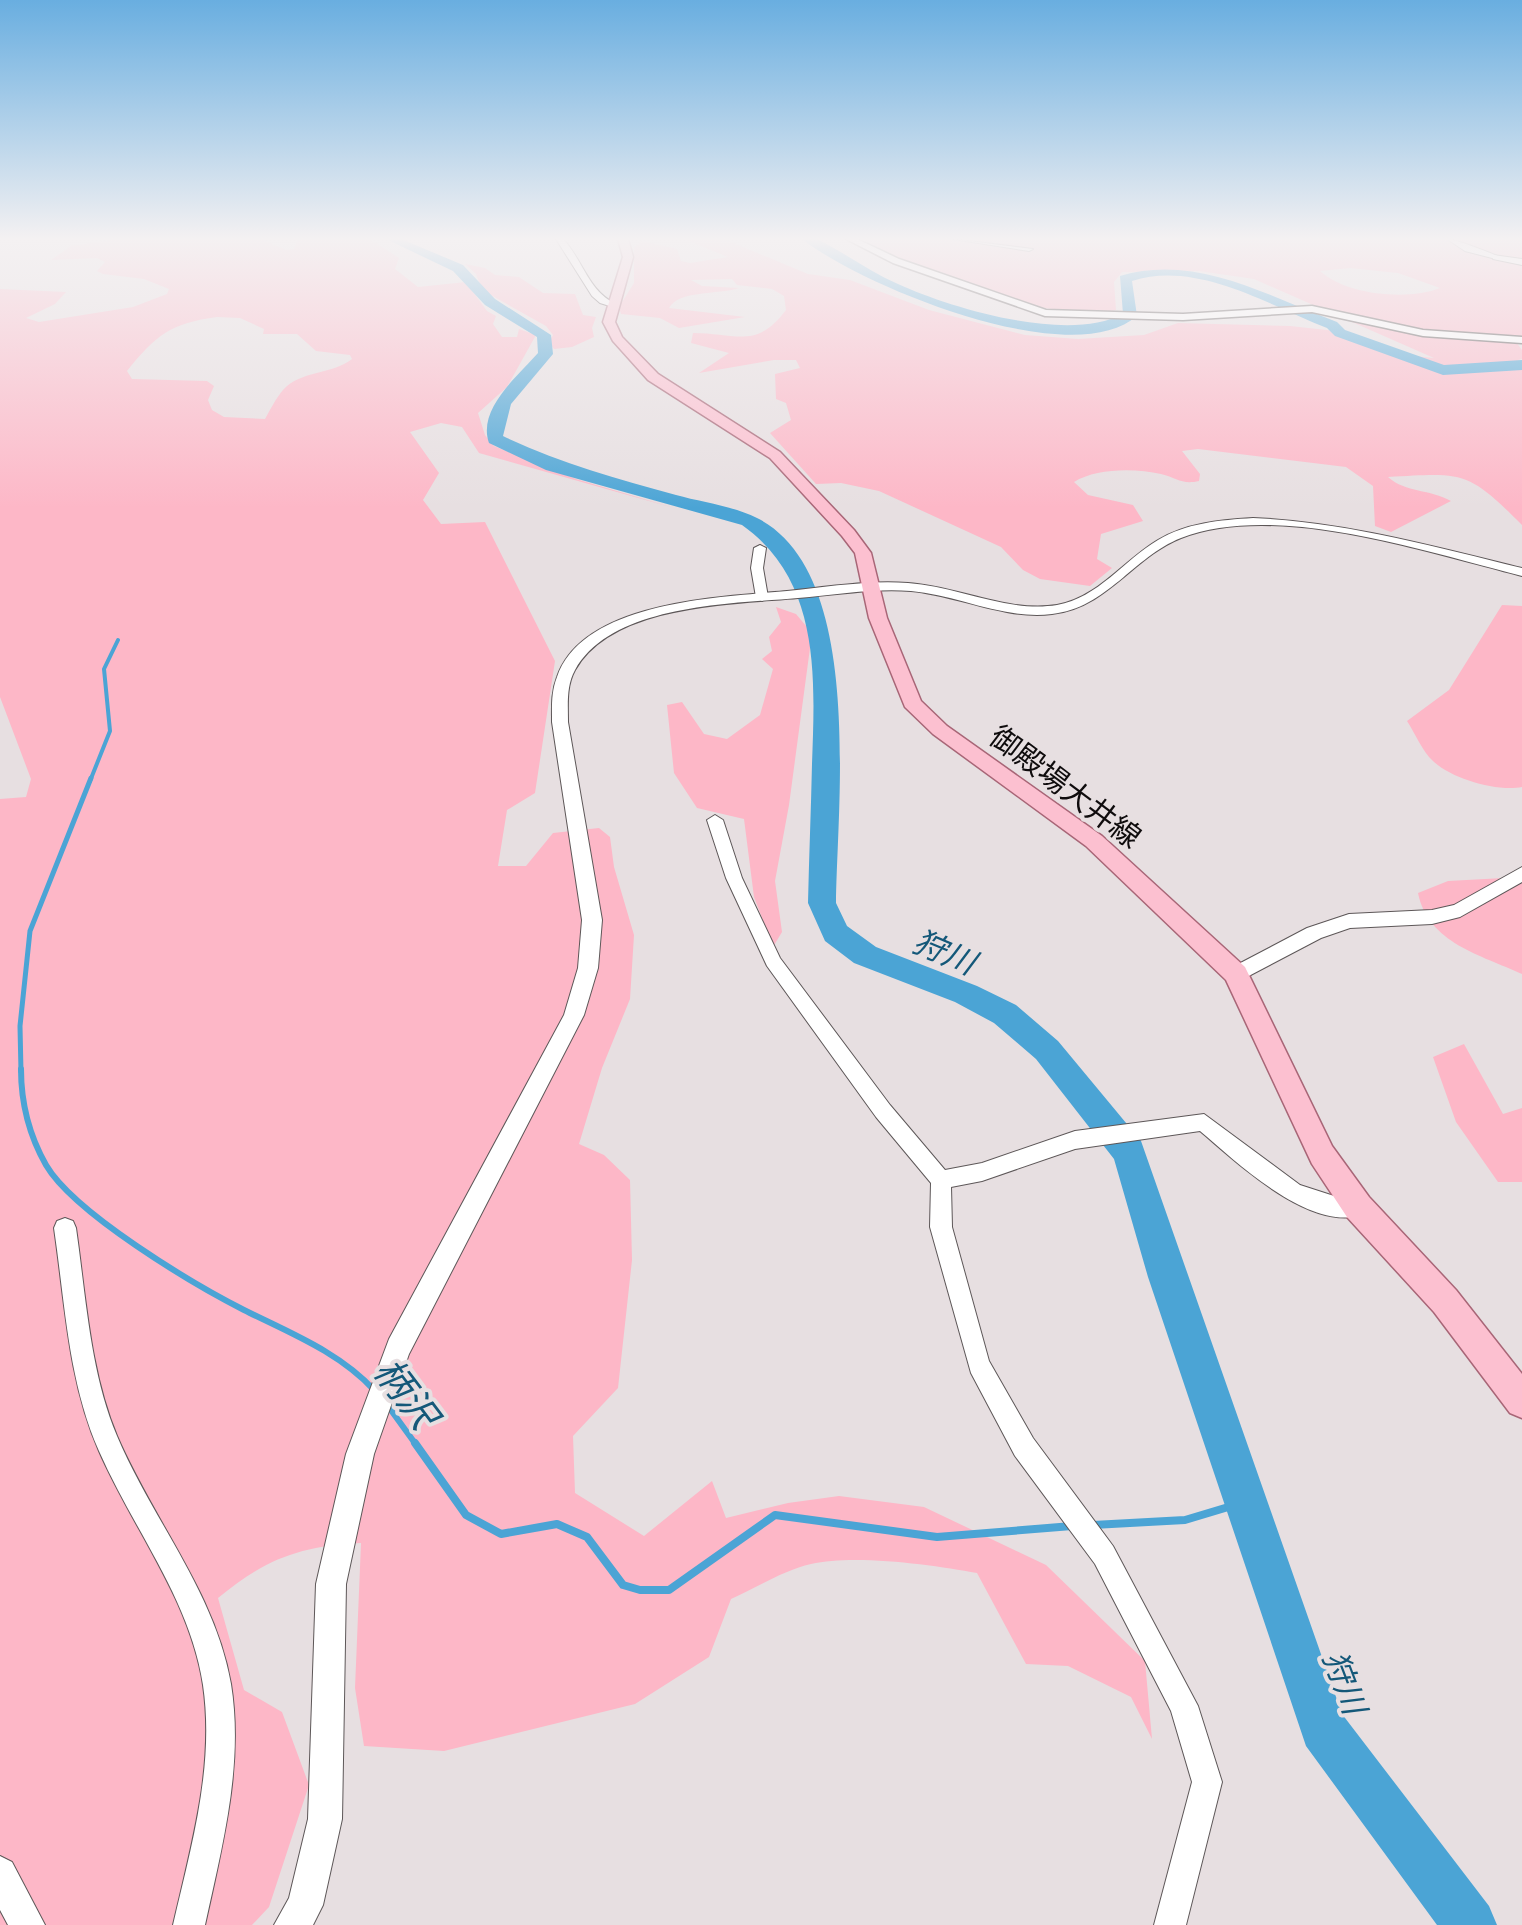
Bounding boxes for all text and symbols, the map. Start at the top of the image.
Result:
street label: 御殿場大井線 [982,715,1150,857]
water label: 狩川 [907,919,986,984]
water label: 柄沢 [363,1346,454,1442]
water label: 狩川 [1314,1644,1379,1722]

